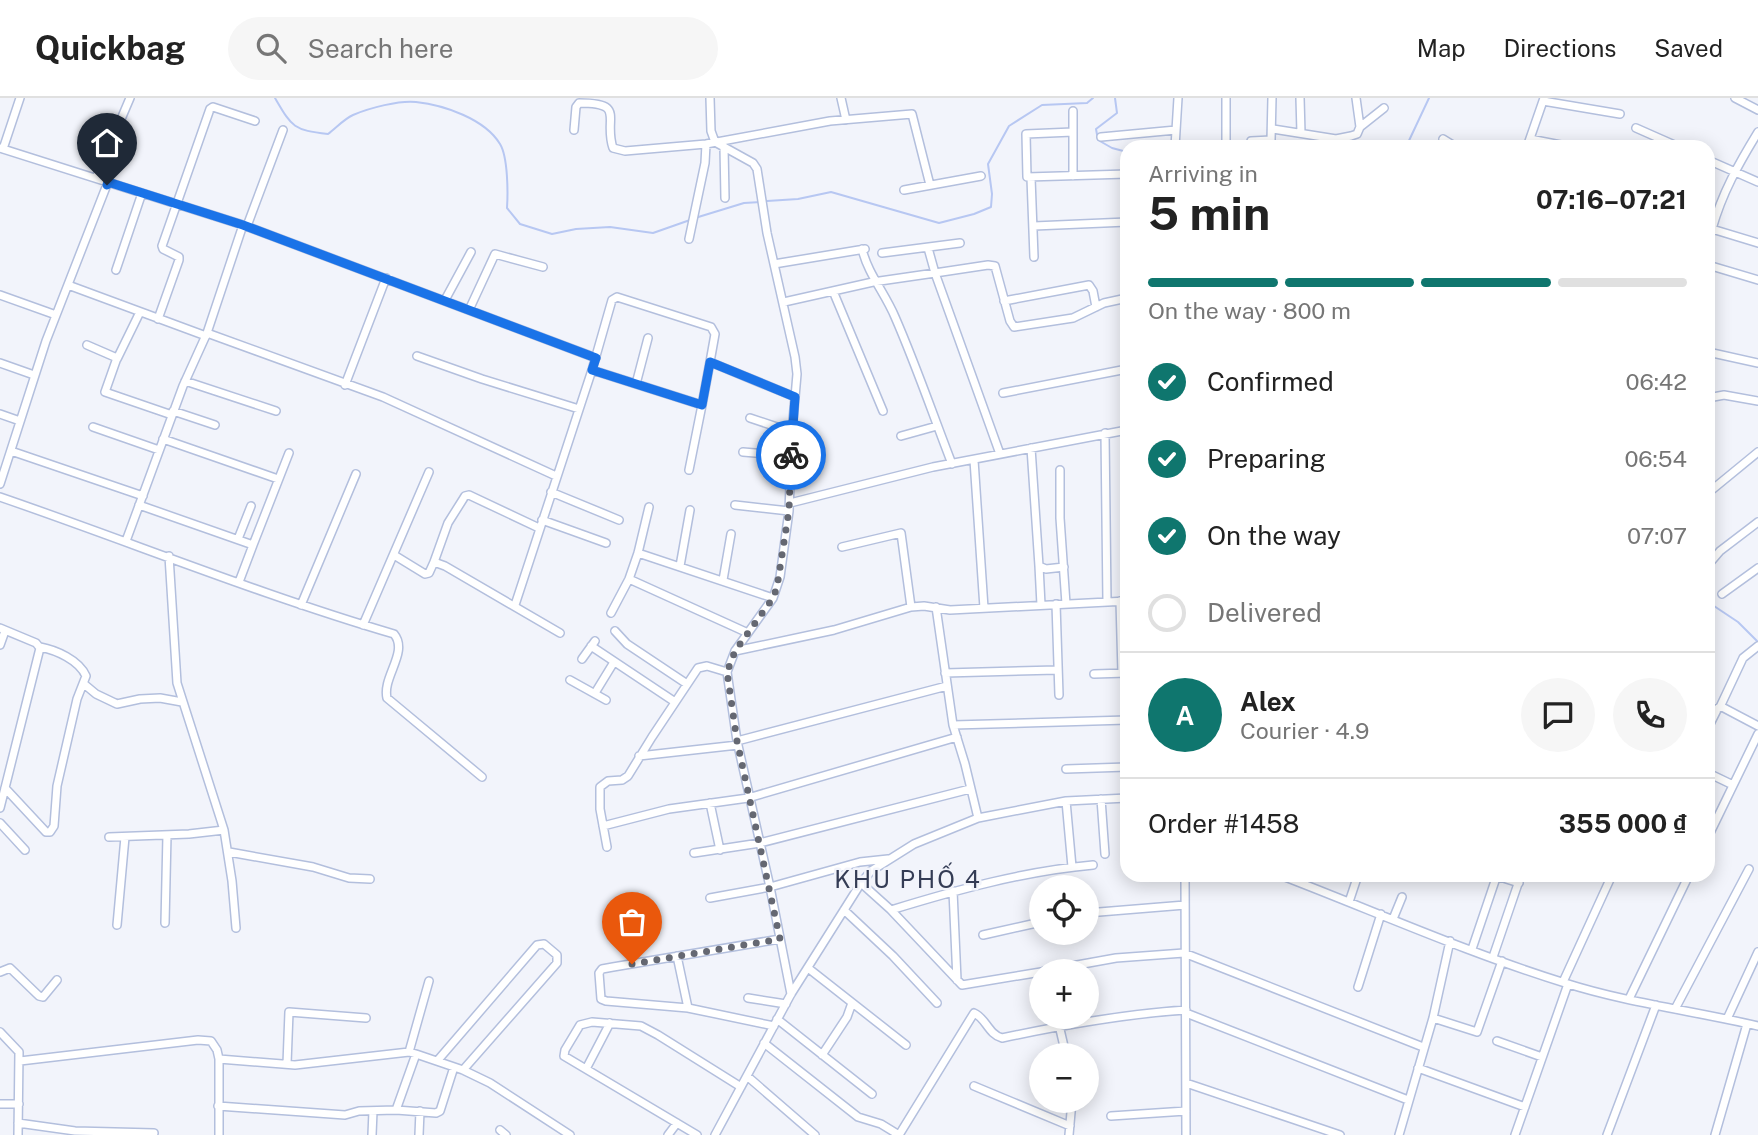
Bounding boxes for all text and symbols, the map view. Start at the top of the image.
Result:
search box [228,17,718,80]
text: Quickbag [35,29,186,67]
icon: search [252,29,290,67]
text: Search here [308,33,454,64]
text: Map [1417,34,1466,62]
text: Directions [1504,34,1616,62]
text: Saved [1654,34,1723,62]
pin [77,113,137,185]
icon: home [88,124,126,162]
text: Arriving in [1148,160,1258,187]
text: 07:16–07:21 [1536,184,1687,215]
text: 5 min [1148,186,1270,240]
text: On the way · 800 m [1148,297,1351,324]
icon: check [1148,363,1186,401]
text: Confirmed [1207,366,1334,397]
text: 06:42 [1626,368,1687,395]
courier [756,420,826,490]
icon: bike [772,436,810,474]
icon: check [1148,440,1186,478]
text: Preparing [1207,443,1326,474]
text: 06:54 [1624,445,1687,472]
icon: check [1148,517,1186,555]
text: On the way [1207,520,1341,551]
text: 07:07 [1627,522,1687,549]
text: Delivered [1207,597,1322,628]
button: chat [1521,678,1595,752]
button: phone [1613,678,1687,752]
text: Alex [1240,686,1296,717]
text: A [1176,700,1194,731]
text: Courier · 4.9 [1240,717,1369,744]
text: Order #1458 [1148,808,1299,839]
text: 355 000 ₫ [1559,808,1687,839]
district label: KHU PHỐ 4 [834,862,982,893]
map controls [1029,875,1099,1113]
button: locate [1029,875,1099,945]
pin [602,892,662,964]
icon: bag [613,903,651,941]
button: + [1029,959,1099,1029]
button: − [1029,1043,1099,1113]

